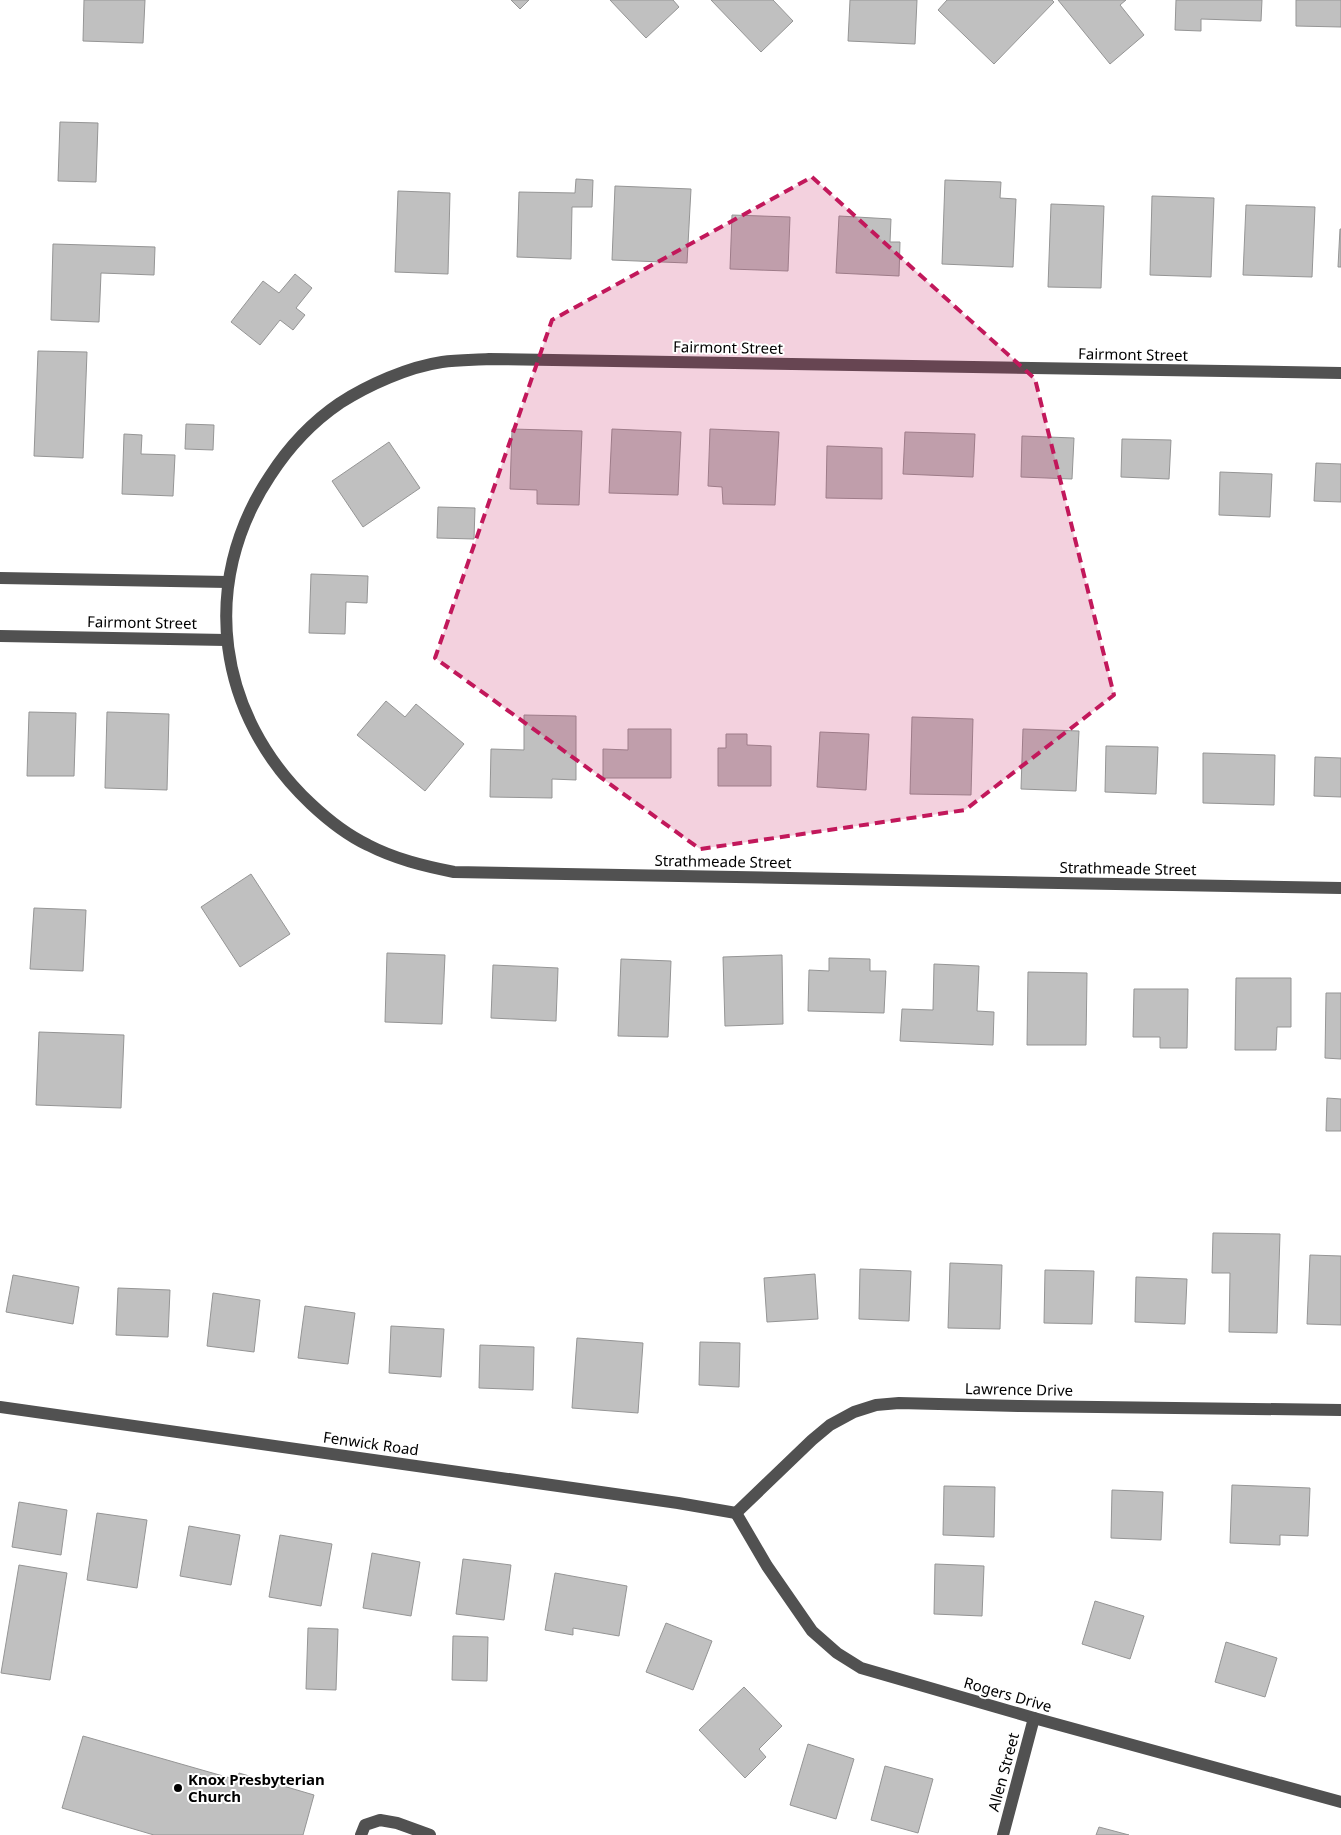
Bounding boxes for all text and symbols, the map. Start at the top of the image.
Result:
street label: Fairmont Street [673,336,784,358]
street label: Fairmont Street [1078,343,1189,365]
street label: Fairmont Street [87,611,198,633]
street label: Strathmeade Street [654,850,792,872]
street label: Strathmeade Street [1059,857,1197,879]
street label: Lawrence Drive [965,1378,1073,1400]
street label: Fenwick Road [322,1426,420,1460]
street label: Rogers Drive [962,1672,1054,1716]
street label: Allen Street [983,1730,1023,1814]
place label: Knox Presbyterian Church [188,1769,325,1806]
marker: Knox Presbyterian Church [172,1782,184,1794]

